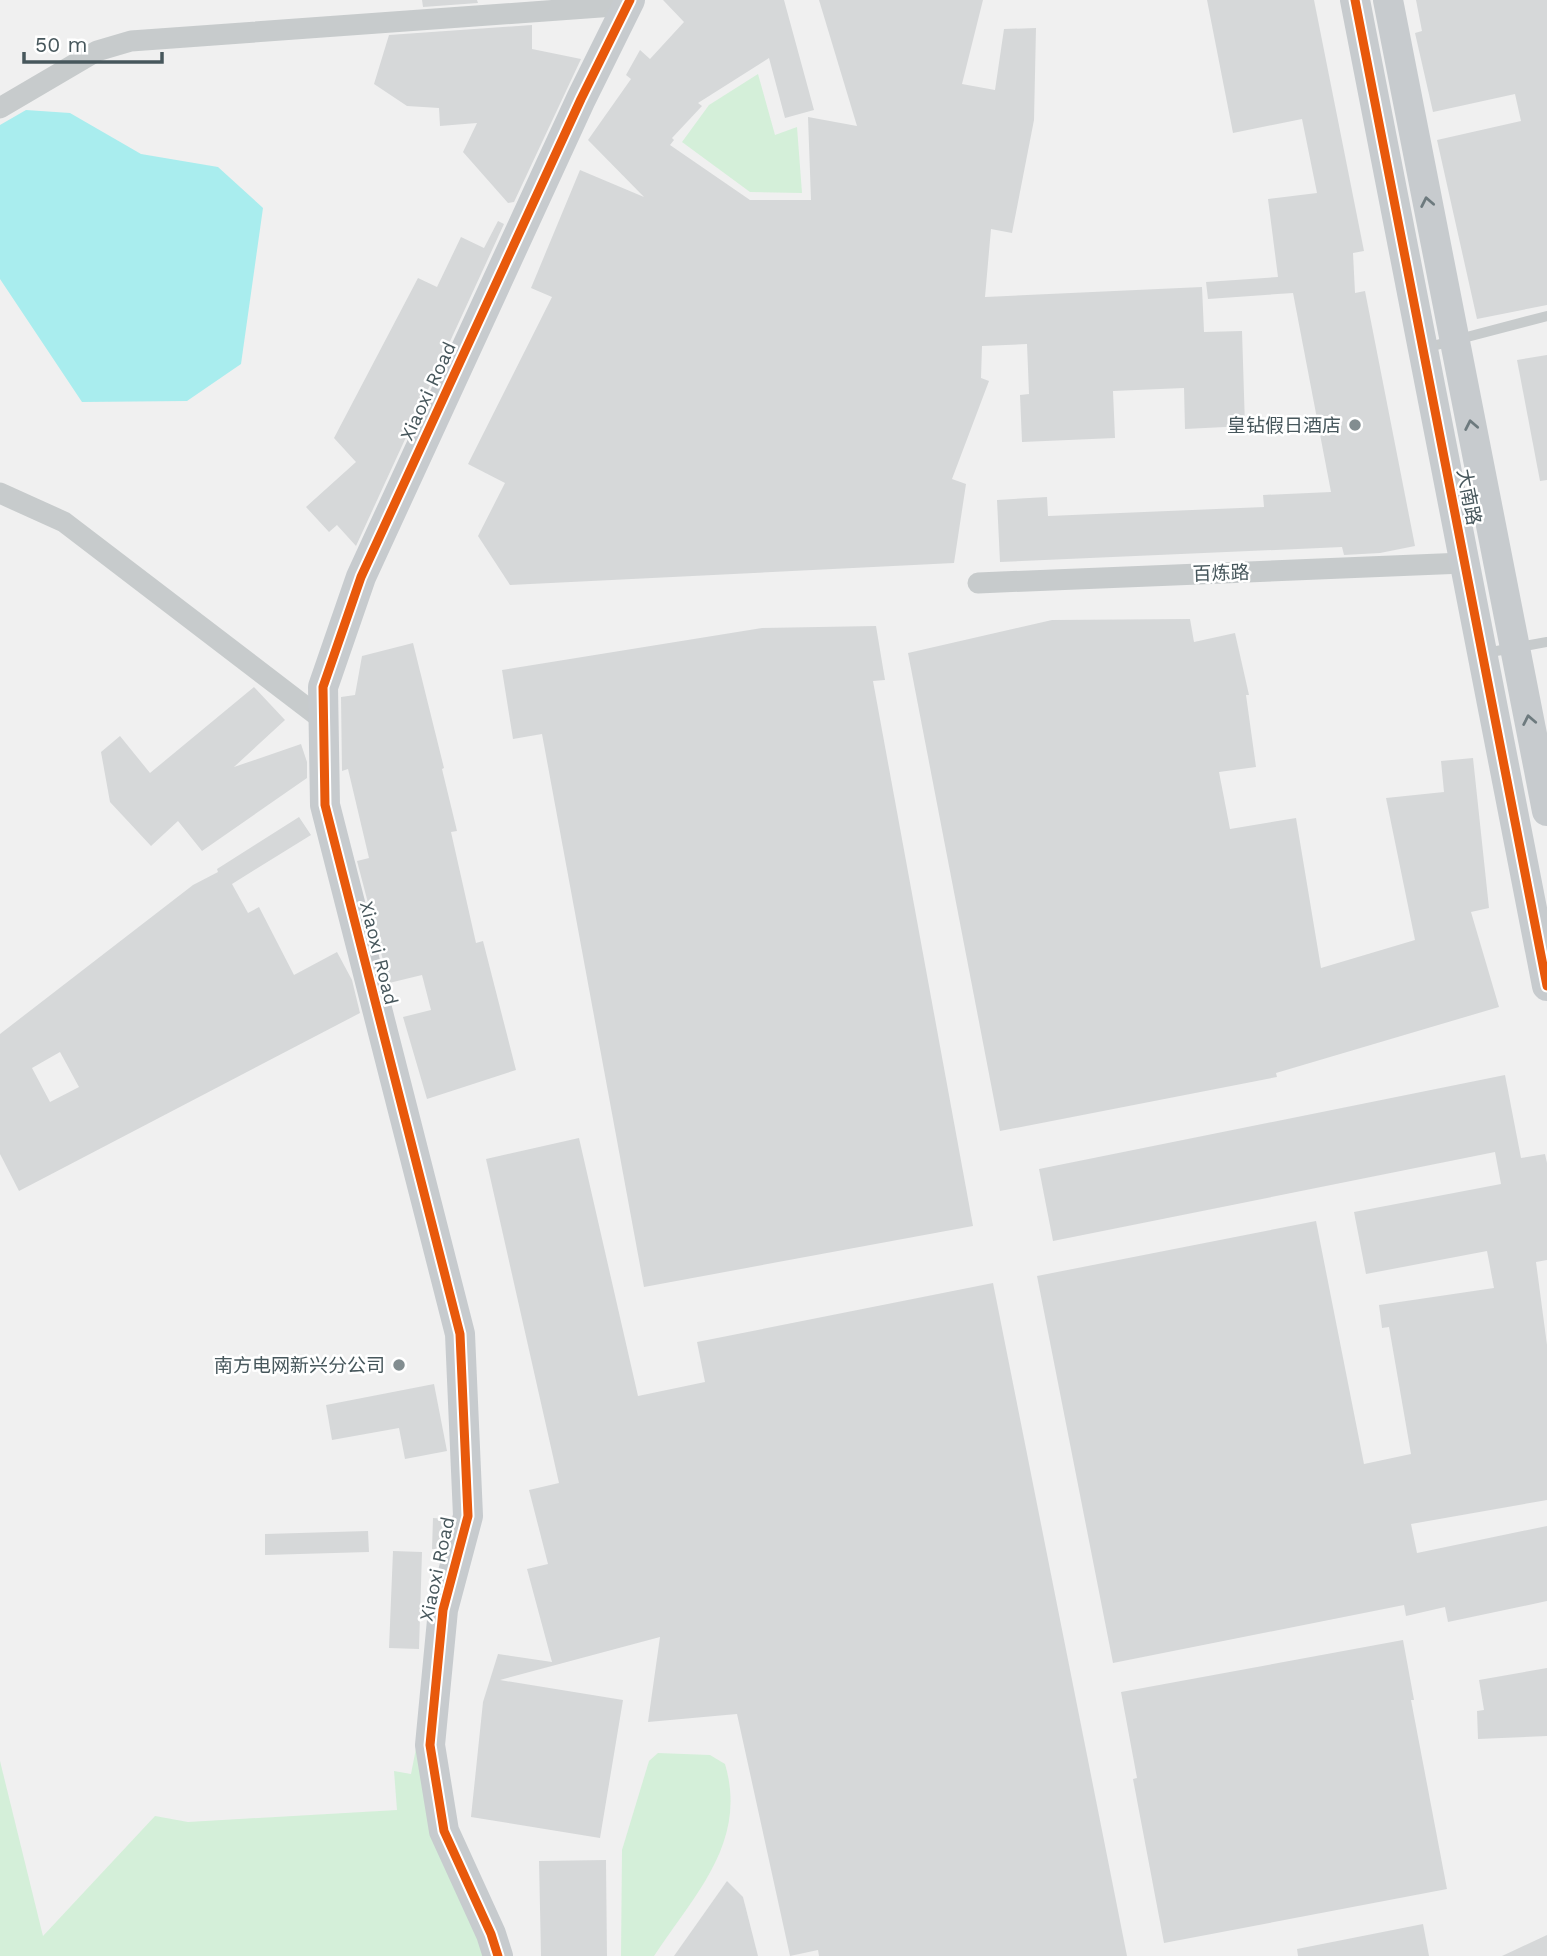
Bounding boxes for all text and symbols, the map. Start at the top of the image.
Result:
scale bar [24,21,163,65]
text: 50 m [35,32,87,57]
one-way arrow [1421,196,1436,208]
street label: Xiaoxi Road [395,338,461,444]
place label: 皇钻假日酒店 [1227,414,1341,437]
marker: 皇钻假日酒店 [1347,417,1363,433]
one-way arrow [1464,419,1479,431]
street label: 大南路 [1452,467,1486,527]
street label: 百炼路 [1192,561,1250,585]
one-way arrow [1522,714,1537,726]
street label: Xiaoxi Road [355,899,403,1007]
place label: 南方电网新兴分公司 [214,1354,385,1377]
marker: 南方电网新兴分公司 [391,1357,407,1373]
street label: Xiaoxi Road [415,1515,459,1623]

